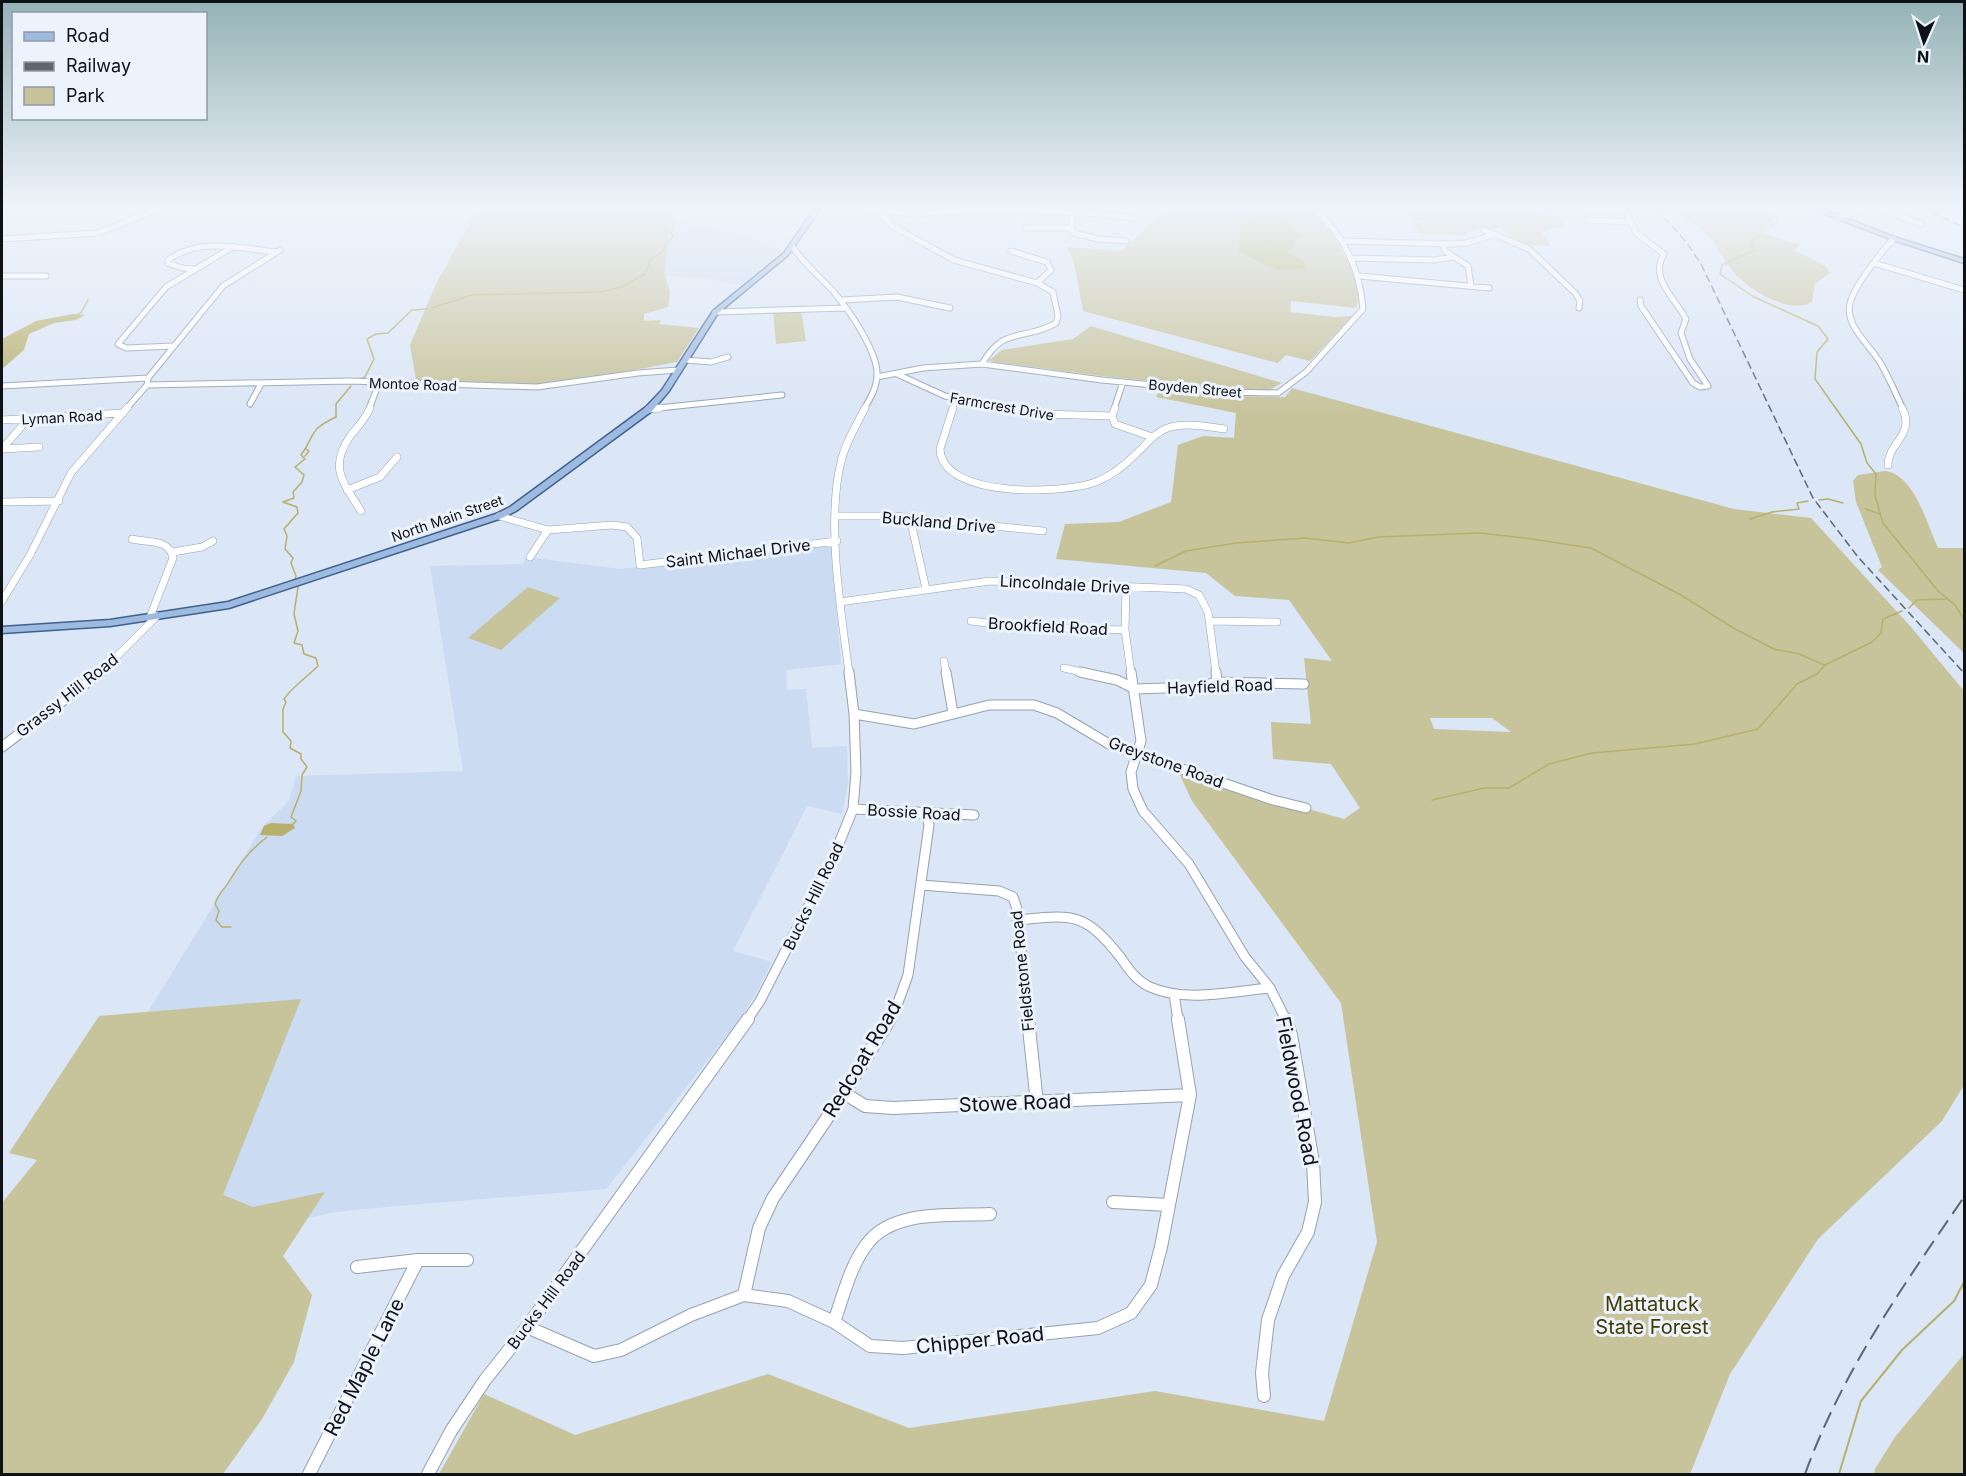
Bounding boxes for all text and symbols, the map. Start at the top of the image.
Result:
legend [12,12,207,120]
north arrow [1894,12,1954,72]
text: Road [66,25,109,46]
text: N [1917,47,1930,67]
text: Railway [66,55,131,76]
text: Park [66,85,105,106]
street label: Montoe Road [369,374,457,394]
street label: Boyden Street [1148,375,1243,401]
street label: Farmcrest Drive [949,388,1055,424]
street label: Lyman Road [21,406,103,428]
street label: North Main Street [389,491,505,545]
street label: Buckland Drive [881,507,997,537]
street label: Saint Michael Drive [665,534,811,572]
street label: Lincolndale Drive [999,571,1131,597]
street label: Brookfield Road [988,613,1108,639]
street label: Grassy Hill Road [12,649,122,741]
street label: Hayfield Road [1167,674,1273,698]
street label: Greystone Road [1106,732,1226,792]
street label: Bossie Road [867,800,961,824]
street label: Bucks Hill Road [778,839,848,953]
street label: Fieldstone Road [1006,910,1038,1032]
street label: Redcoat Road [818,996,906,1122]
street label: Fieldwood Road [1271,1014,1323,1168]
street label: Stowe Road [958,1089,1072,1117]
street label: Bucks Hill Road [503,1247,589,1353]
park label: Mattatuck State Forest [1595,1292,1709,1339]
street label: Red Maple Lane [319,1294,409,1440]
street label: Chipper Road [915,1321,1045,1359]

